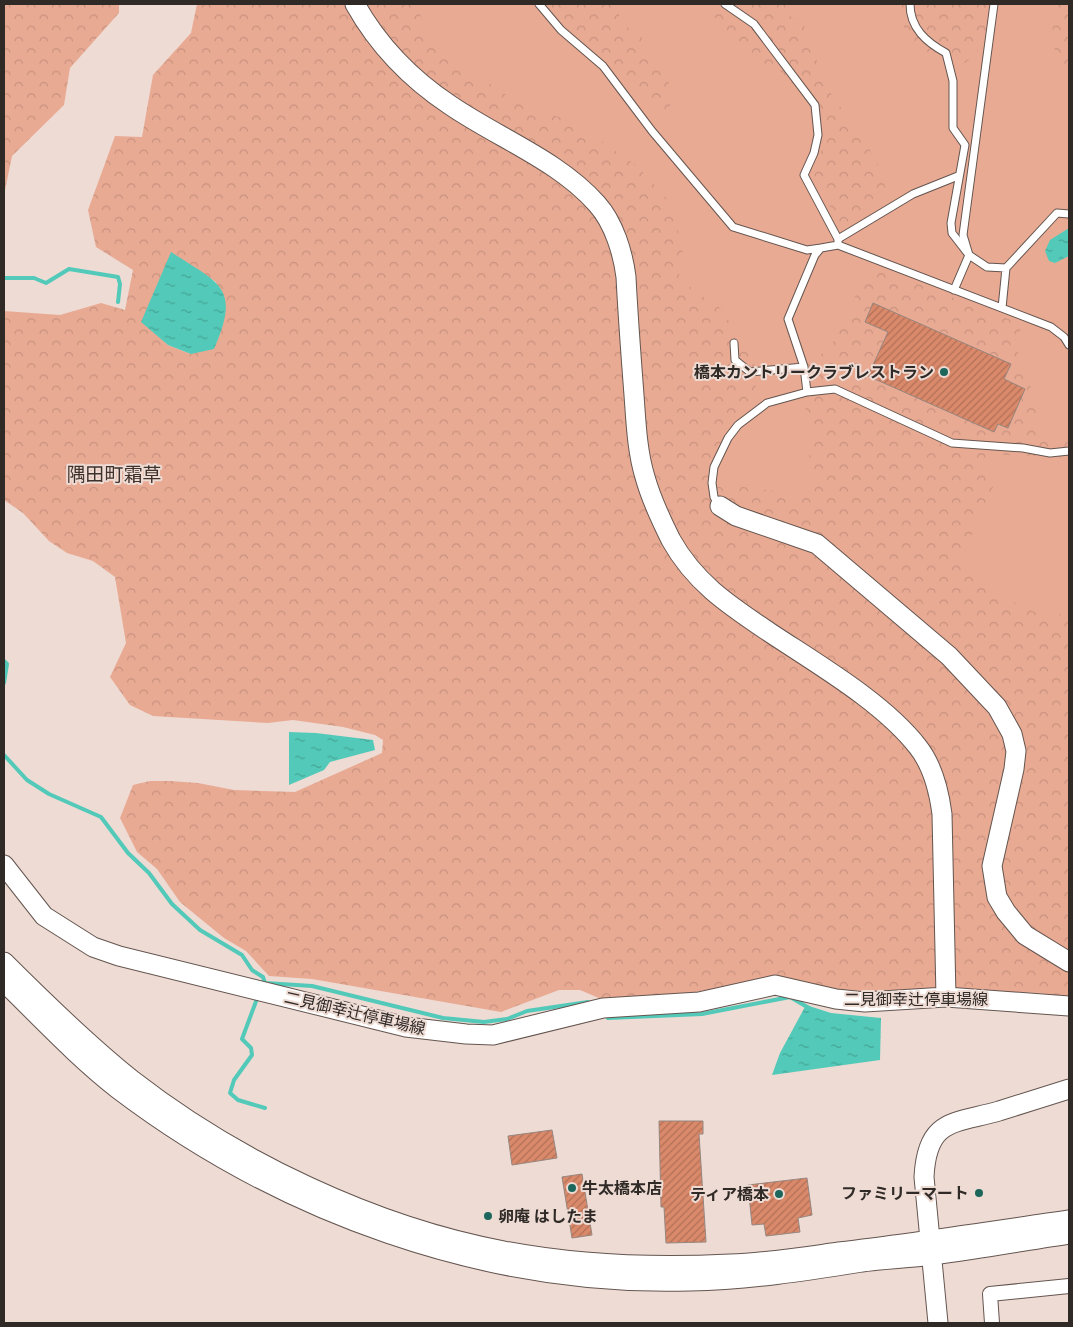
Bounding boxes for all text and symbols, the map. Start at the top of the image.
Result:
place label: 橋本カントリークラブレストラン [694,363,934,382]
marker: 橋本カントリークラブレストラン [938,366,950,378]
district label: 隅田町霜草 [66,464,162,486]
street label: 二見御幸辻停車場線 [283,988,427,1038]
street label: 二見御幸辻停車場線 [844,990,988,1009]
place label: 牛太橋本店 [582,1179,662,1198]
marker: 牛太橋本店 [566,1182,578,1194]
place label: ファミリーマート [841,1184,969,1203]
place label: ティア橋本 [690,1185,769,1204]
marker: ファミリーマート [973,1187,985,1199]
marker: ティア橋本 [773,1188,785,1200]
place label: 卵庵 はしたま [498,1207,598,1226]
marker: 卵庵 はしたま [482,1210,494,1222]

